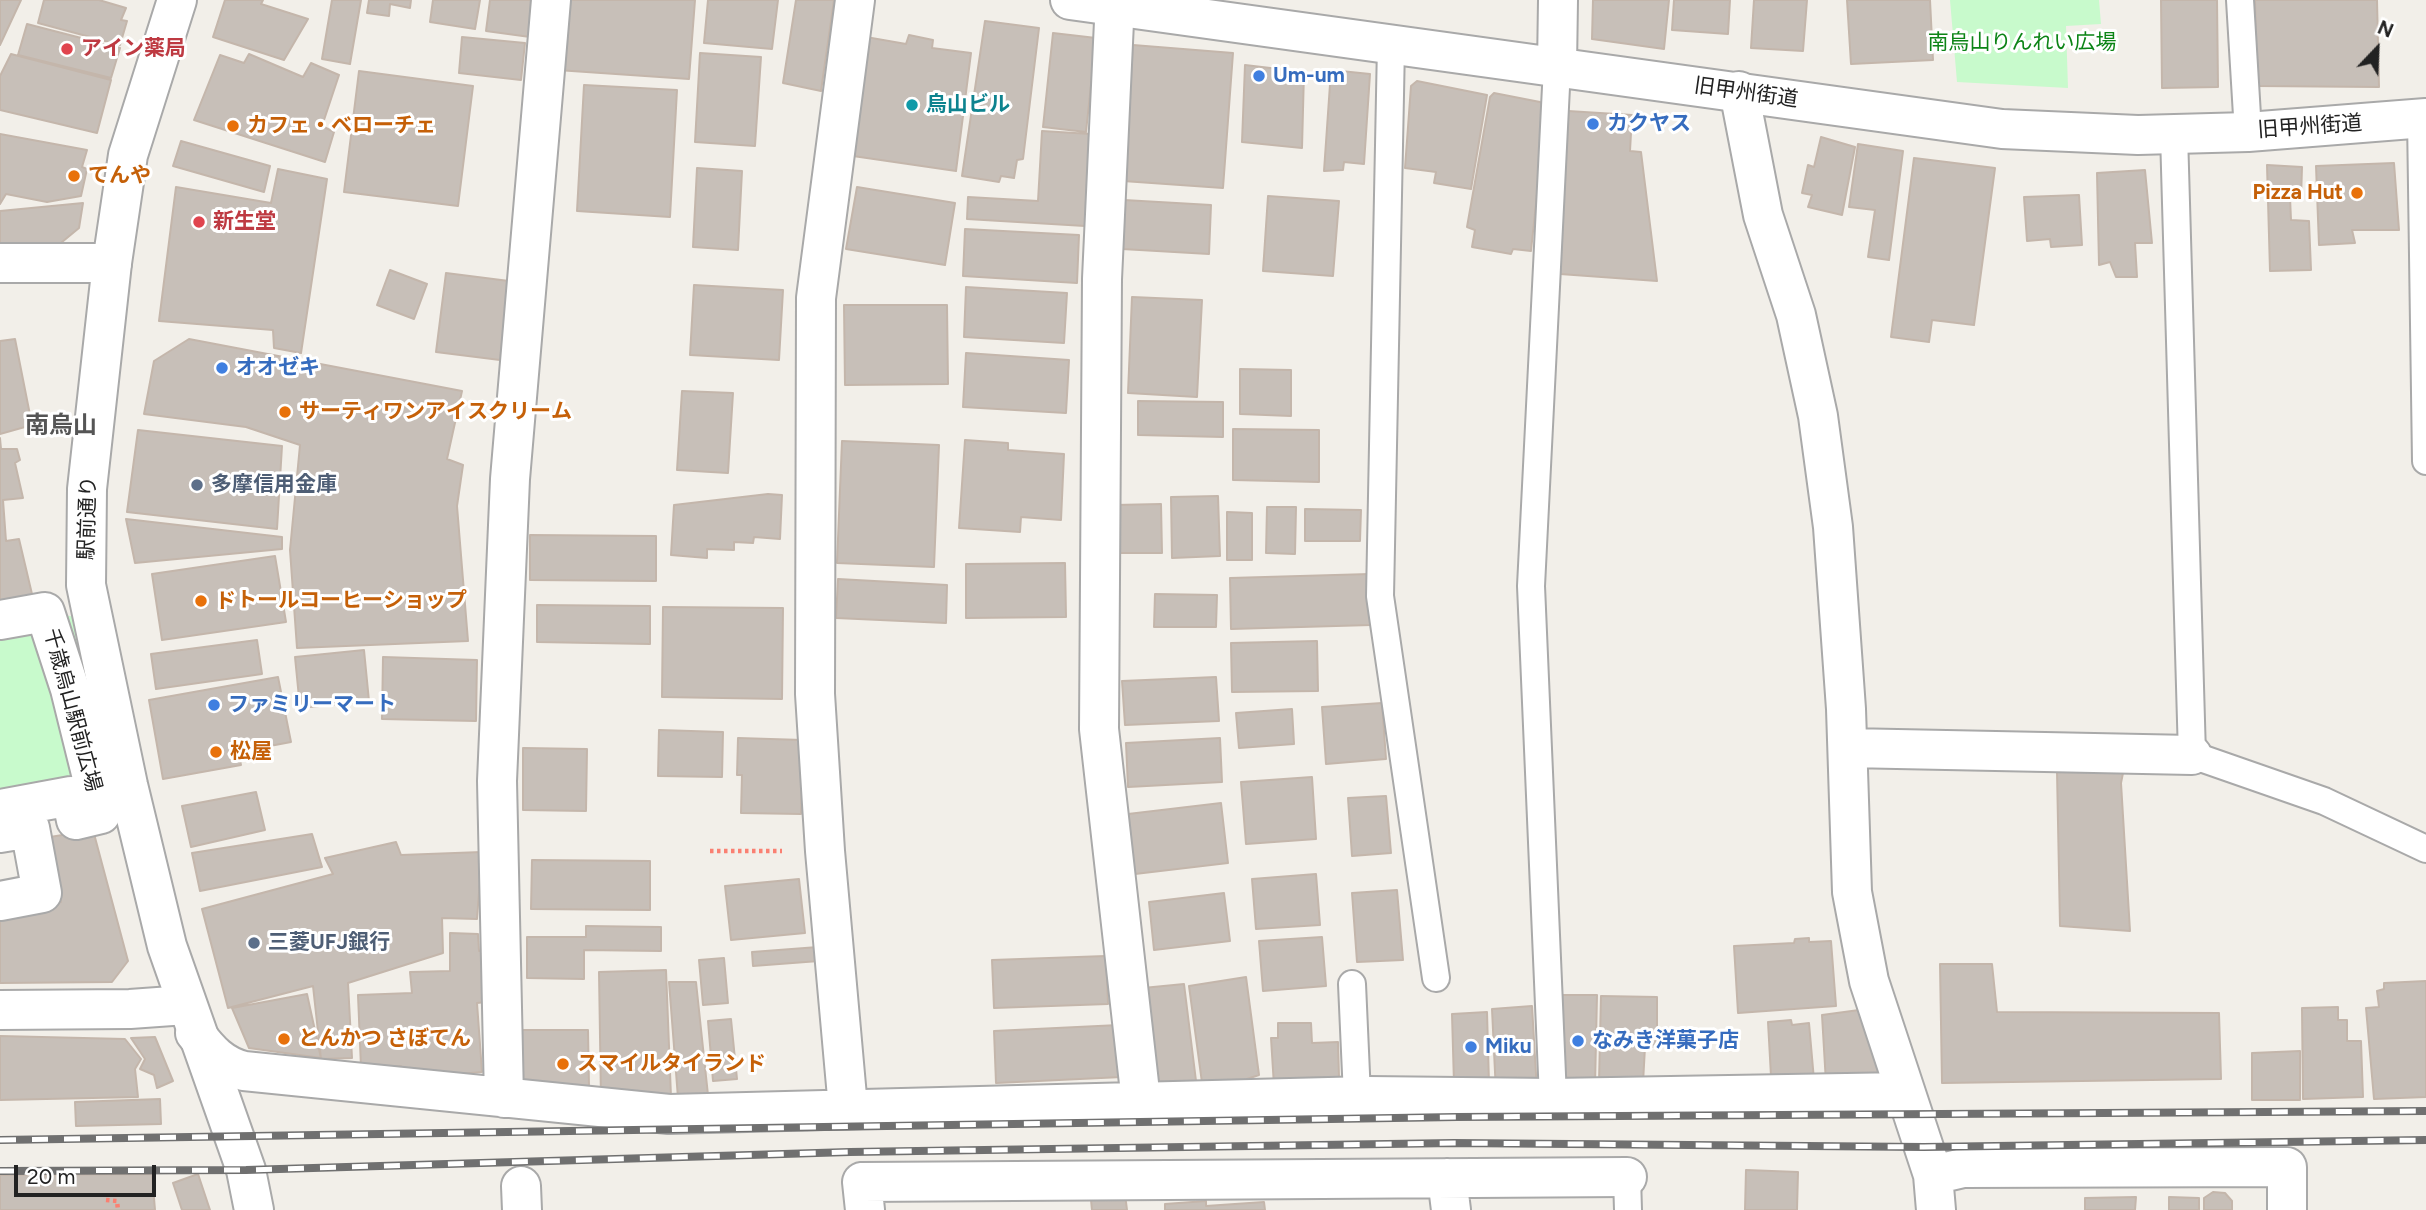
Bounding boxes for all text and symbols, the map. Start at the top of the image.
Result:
north arrow [2342,14,2412,84]
text: N [2374,16,2397,43]
park label: 南烏山りんれい広場 [1928,30,2116,56]
place label: アイン薬局 [81,36,186,62]
marker: アイン薬局 [59,41,75,57]
place label: Um-um [1273,63,1345,89]
marker: Um-um [1251,68,1267,84]
street label: 旧甲州街道 [1692,73,1800,113]
place label: 烏山ビル [926,92,1010,118]
marker: 烏山ビル [904,97,920,113]
place label: カクヤス [1607,111,1691,137]
street label: 旧甲州街道 [2257,111,2363,143]
place label: カフェ・ベローチェ [247,113,436,139]
marker: カクヤス [1585,116,1601,132]
marker: カフェ・ベローチェ [225,118,241,134]
place label: てんや [88,163,151,189]
marker: てんや [66,168,82,184]
place label: Pizza Hut [2252,180,2343,206]
marker: Pizza Hut [2349,185,2365,201]
place label: 新生堂 [213,209,276,235]
marker: 新生堂 [191,214,207,230]
place label: オオゼキ [236,355,320,381]
marker: オオゼキ [214,360,230,376]
place label: サーティワンアイスクリーム [299,399,572,425]
marker: サーティワンアイスクリーム [277,404,293,420]
district label: 南烏山 [25,412,97,440]
place label: 多摩信用金庫 [211,472,337,498]
street label: 駅前通り [74,476,102,560]
marker: 多摩信用金庫 [189,477,205,493]
place label: ドトールコーヒーショップ [215,588,467,614]
marker: ドトールコーヒーショップ [193,593,209,609]
street label: 千歳烏山駅前広場 [38,626,106,794]
place label: ファミリーマート [228,692,396,718]
marker: ファミリーマート [206,697,222,713]
place label: 松屋 [230,739,272,765]
marker: 松屋 [208,744,224,760]
place label: 三菱UFJ銀行 [268,930,390,956]
marker: 三菱UFJ銀行 [246,935,262,951]
place label: とんかつ さぼてん [298,1026,471,1052]
place label: なみき洋菓子店 [1592,1028,1739,1054]
marker: とんかつ さぼてん [276,1031,292,1047]
marker: なみき洋菓子店 [1570,1033,1586,1049]
place label: Miku [1485,1034,1532,1060]
marker: Miku [1463,1039,1479,1055]
place label: スマイルタイランド [577,1051,766,1077]
marker: スマイルタイランド [555,1056,571,1072]
scale bar [18,1150,159,1194]
text: 20 m [27,1164,75,1189]

